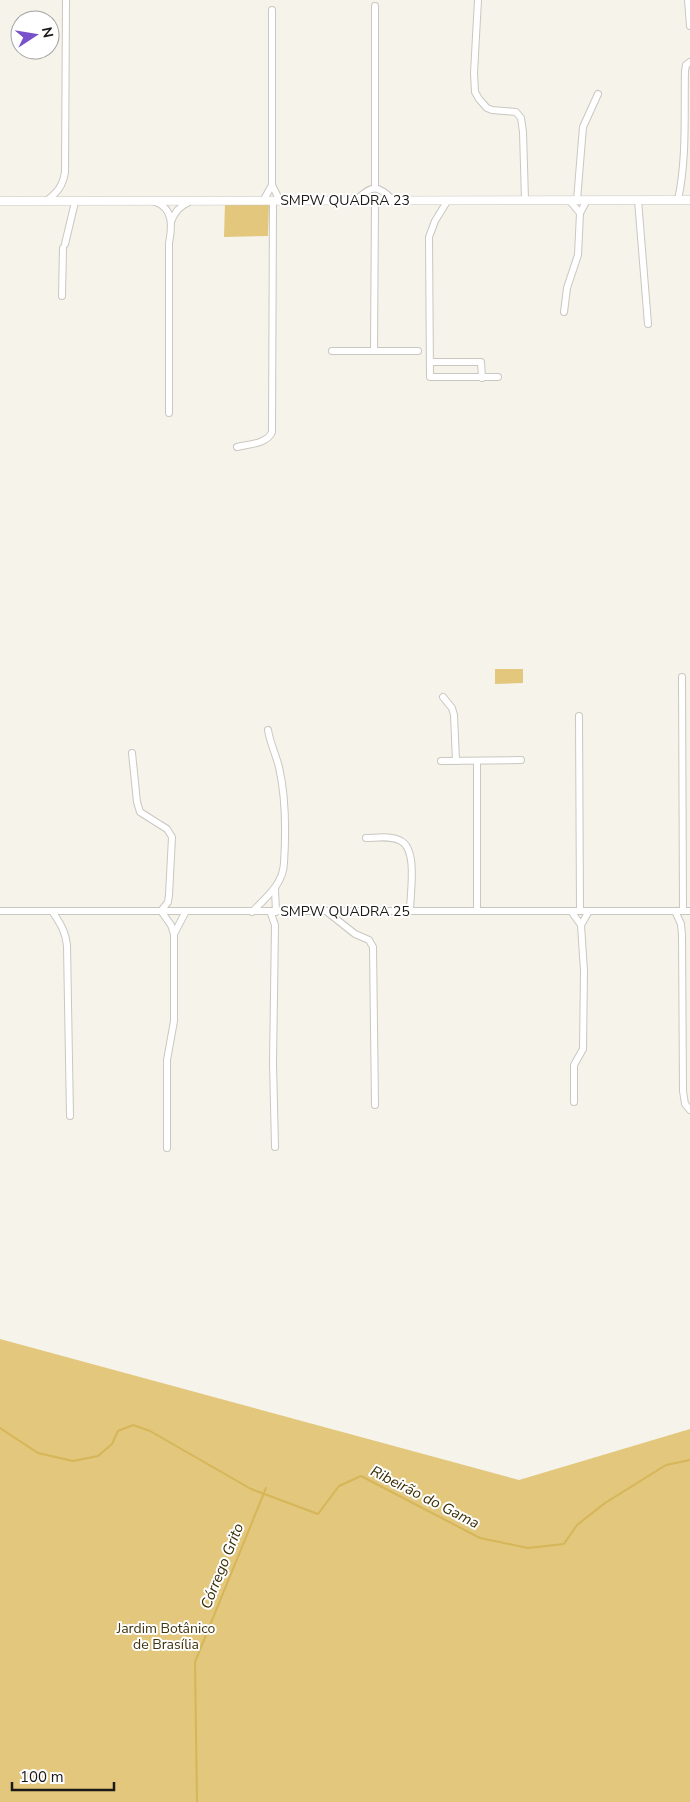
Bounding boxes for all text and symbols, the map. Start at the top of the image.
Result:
north arrow [10,10,60,60]
text: N [37,25,58,40]
street label: SMPW QUADRA 23 [280,191,410,210]
street label: SMPW QUADRA 25 [280,902,410,921]
water label: Ribeirão do Gama [367,1461,483,1533]
water label: Córrego Grito [196,1520,248,1612]
park label: Jardim Botânico de Brasília [116,1619,216,1654]
scale bar [12,1760,115,1792]
text: 100 m [20,1767,64,1787]

